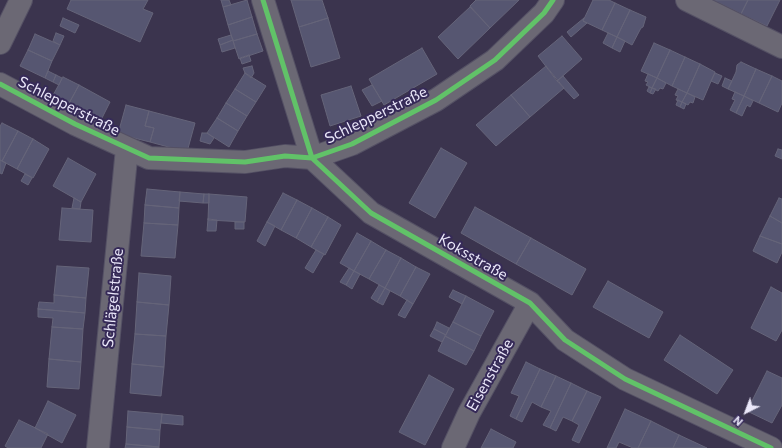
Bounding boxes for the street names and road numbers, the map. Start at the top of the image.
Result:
street label: Schlepperstraße [15,73,123,139]
street label: Schlepperstraße [322,82,430,148]
street label: Koksstraße [435,230,511,284]
street label: Schlägelstraße [99,247,127,349]
street label: Eisenstraße [463,336,517,414]

